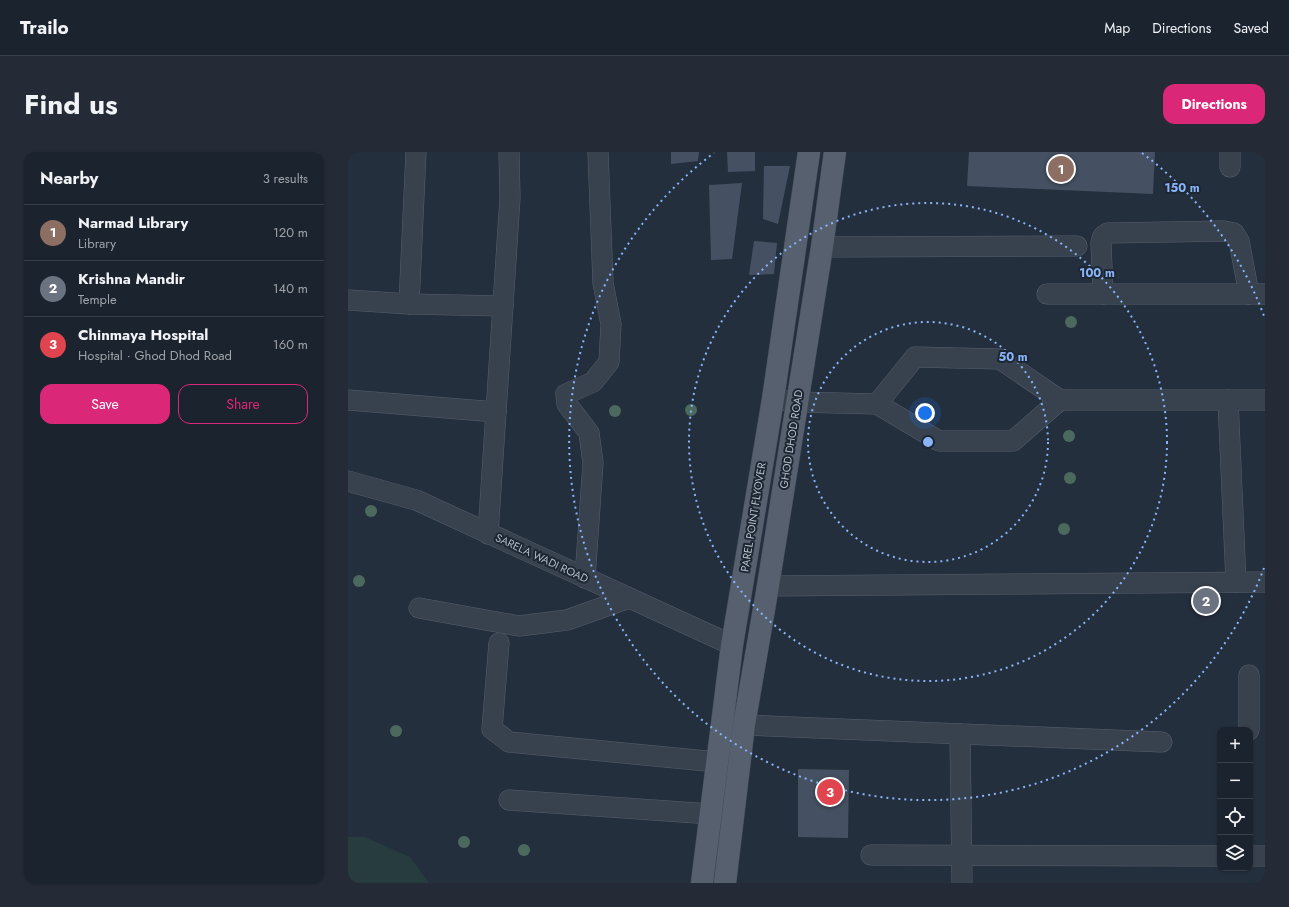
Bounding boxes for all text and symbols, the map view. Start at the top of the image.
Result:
text: Trailo [20,14,69,41]
text: Map [1104,18,1130,38]
text: Directions [1152,18,1212,38]
text: Saved [1234,18,1269,38]
text: Find us [24,84,118,125]
button: Directions [1163,84,1265,124]
pin: 1 [1048,154,1074,184]
text: Nearby [40,166,98,190]
text: 3 results [263,169,308,188]
text: 150 m [1164,179,1200,197]
text: Narmad Library [78,212,188,234]
text: 1 [50,223,56,242]
text: 120 m [273,223,308,242]
text: Library [78,234,116,253]
text: 100 m [1079,264,1115,282]
text: Krishna Mandir [78,268,185,290]
text: 2 [49,279,57,298]
text: 140 m [273,279,308,298]
text: Temple [78,290,117,309]
text: Chinmaya Hospital [78,324,208,346]
text: 3 [49,335,57,354]
text: 160 m [273,335,308,354]
text: Hospital · Ghod Dhod Road [78,346,232,365]
text: 50 m [998,348,1028,366]
button: Save [40,384,170,424]
button: Share [178,384,308,424]
street label: GHOD DHOD ROAD [775,388,807,490]
your location [915,403,935,423]
centre of rings [921,435,935,449]
street label: PAREL POINT FLYOVER [736,460,770,573]
street label: SARELA WADI ROAD [493,529,592,587]
pin: 2 [1193,586,1219,616]
map controls [1217,727,1253,871]
button: + [1217,727,1253,763]
button: − [1217,763,1253,799]
pin: 3 [817,777,843,807]
button: locate [1217,799,1253,835]
button: layers [1217,835,1253,871]

